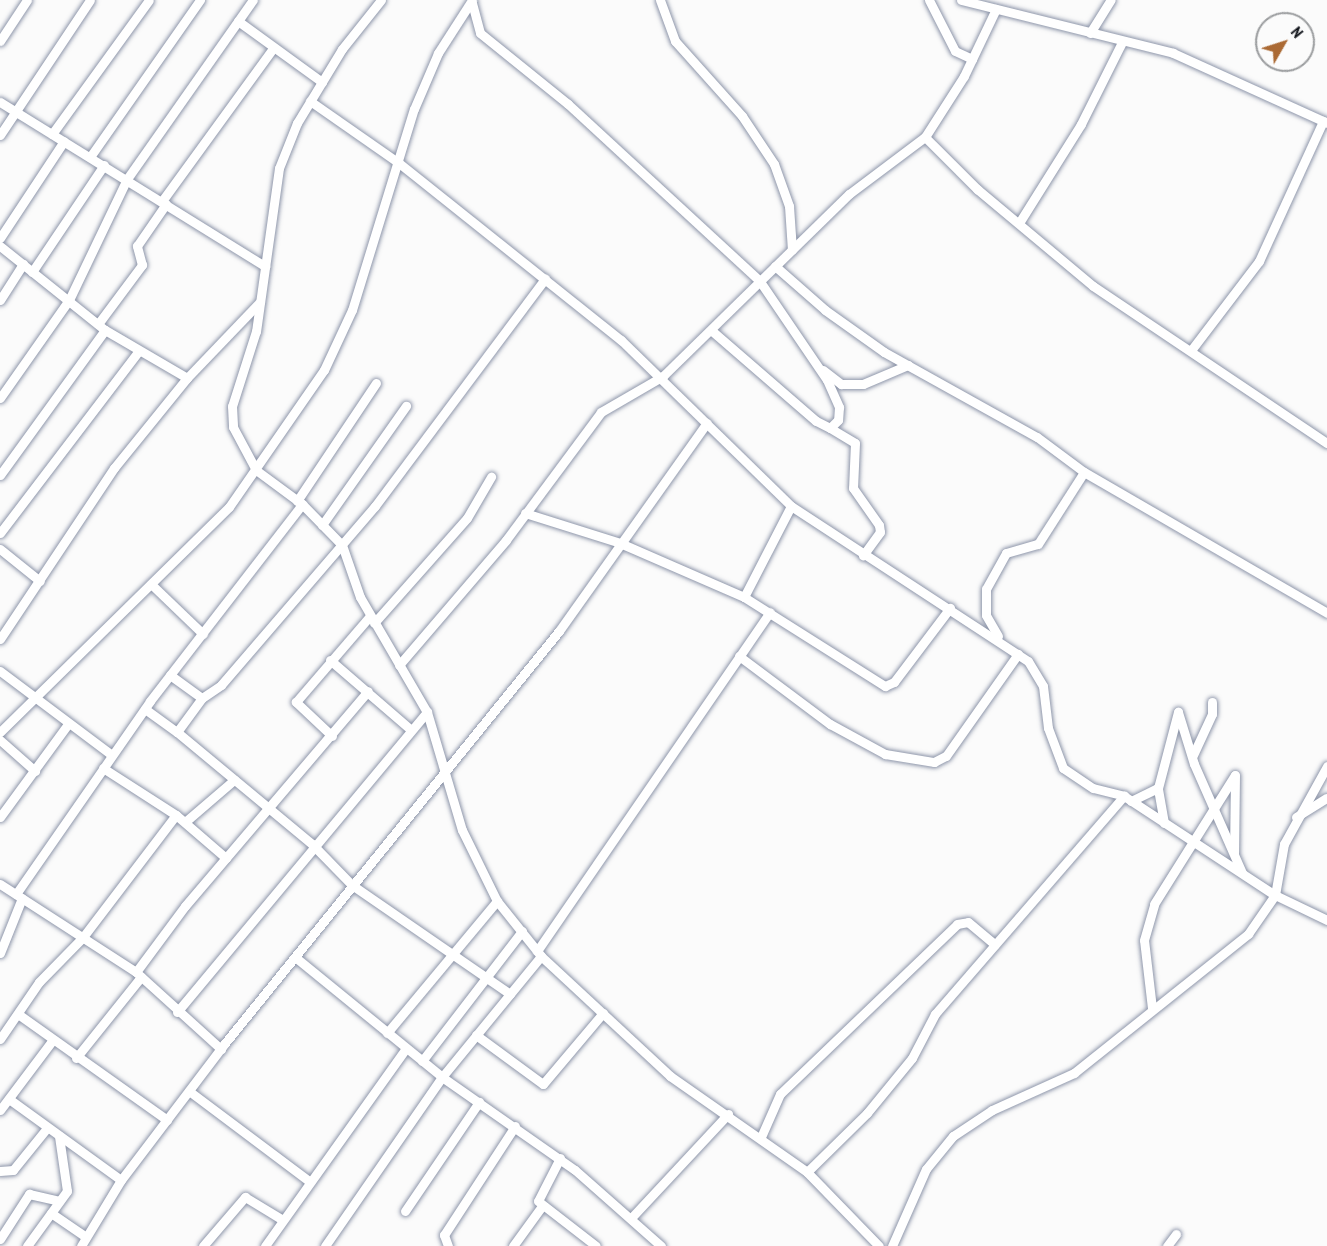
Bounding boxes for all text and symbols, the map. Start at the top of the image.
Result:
north arrow [1255,12,1315,72]
text: N [1287,22,1308,42]

